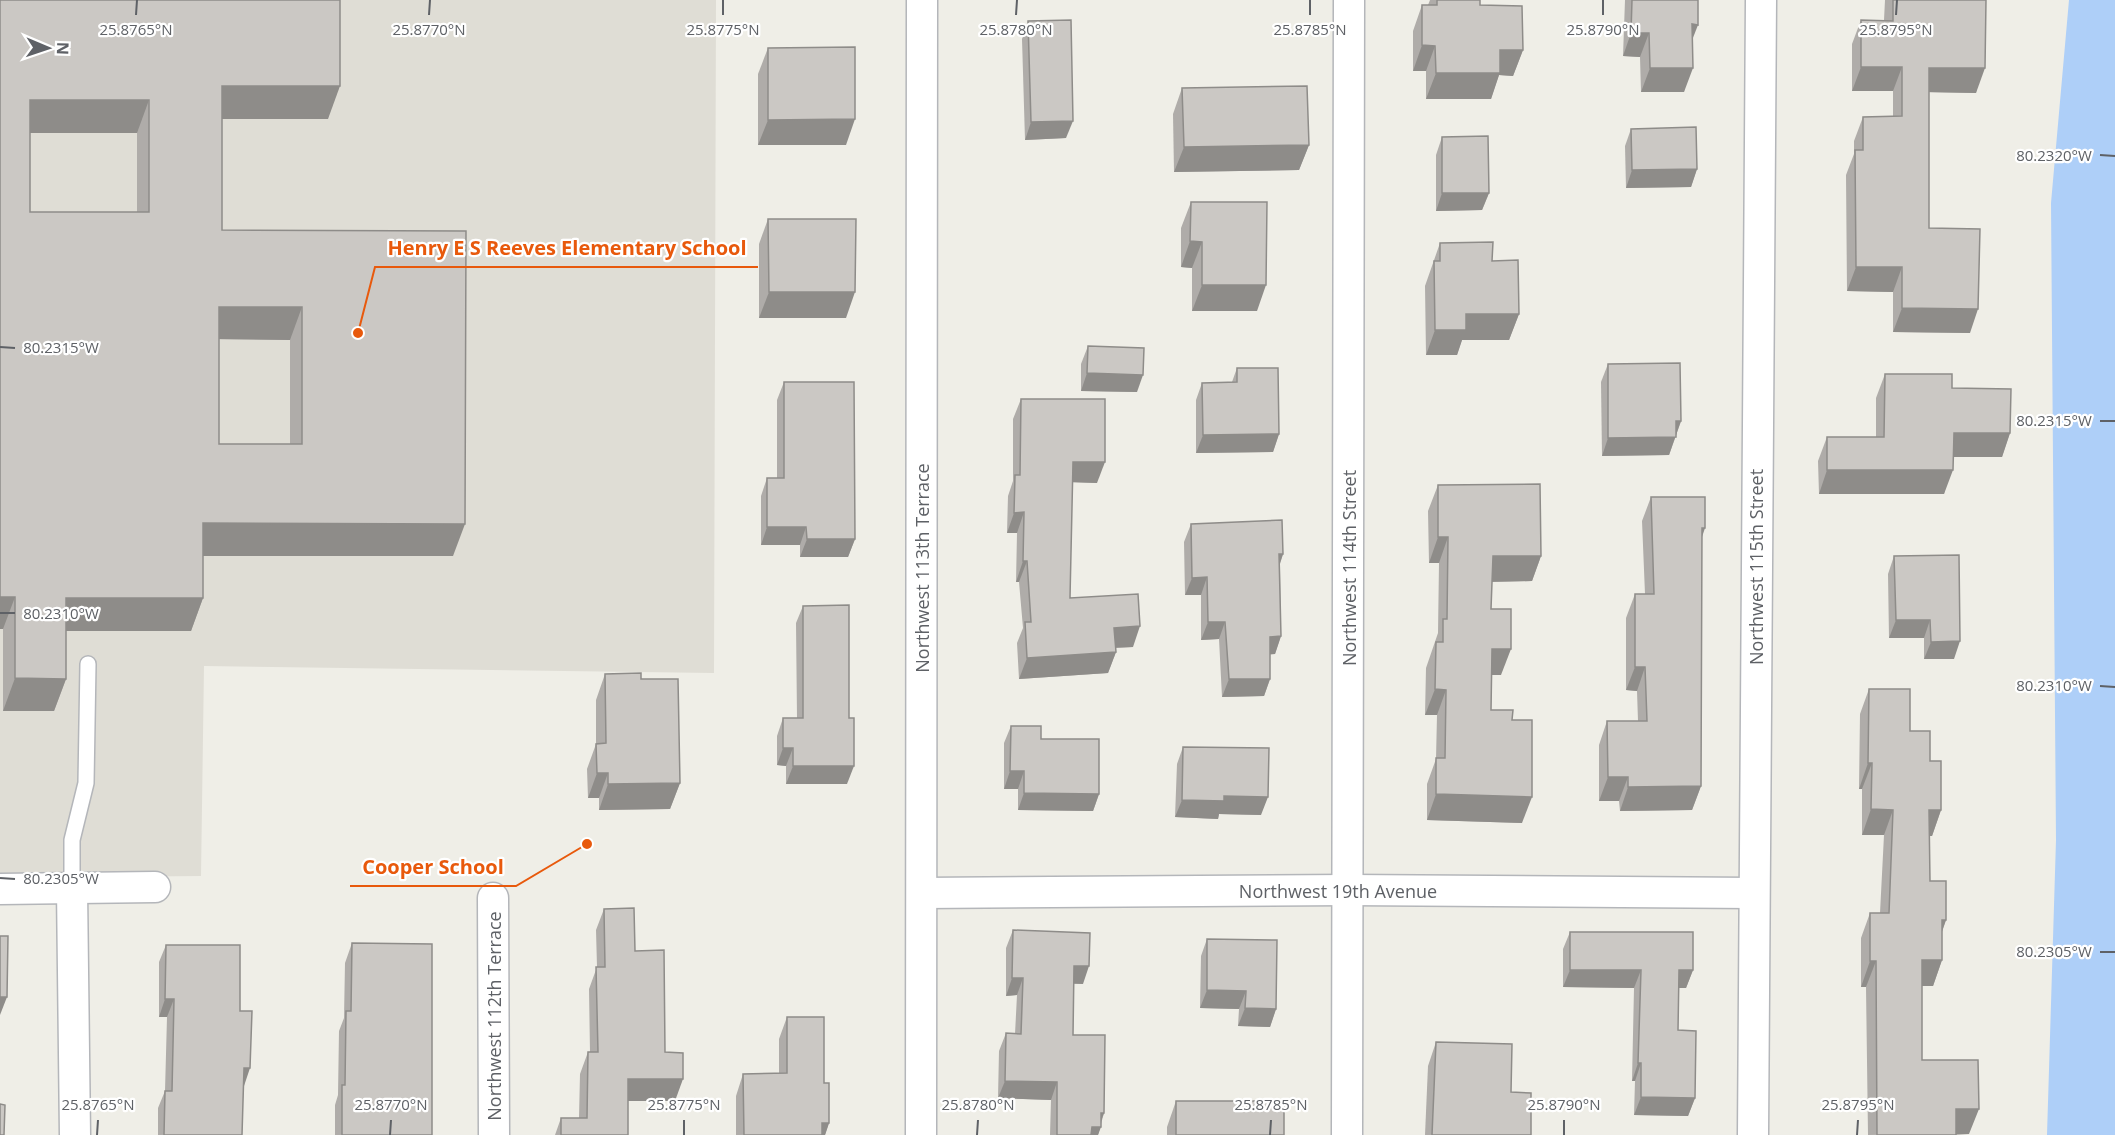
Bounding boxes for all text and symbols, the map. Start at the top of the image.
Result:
north arrow [18,18,78,78]
text: 25.8765°N [99,19,173,39]
text: 25.8770°N [392,19,466,39]
text: 25.8775°N [686,19,760,39]
text: 25.8780°N [979,19,1053,39]
text: 25.8785°N [1273,19,1347,39]
text: 25.8790°N [1566,19,1640,39]
text: 25.8795°N [1859,19,1933,39]
text: N [52,42,74,55]
text: 80.2320°W [2016,145,2092,165]
callout: Henry E S Reeves Elementary School [375,229,758,267]
text: Henry E S Reeves Elementary School [387,234,747,261]
text: 80.2315°W [23,337,99,357]
text: 80.2315°W [2016,410,2092,430]
street label: Northwest 113th Terrace [910,463,934,673]
street label: Northwest 115th Street [1744,469,1768,665]
street label: Northwest 114th Street [1337,470,1361,666]
text: 80.2310°W [23,603,99,623]
text: 80.2310°W [2016,675,2092,695]
callout: Cooper School [350,848,516,886]
text: Cooper School [362,853,504,880]
text: 80.2305°W [23,868,99,888]
street label: Northwest 19th Avenue [1239,879,1437,903]
street label: Northwest 112th Terrace [482,911,506,1121]
text: 80.2305°W [2016,941,2092,961]
text: 25.8765°N [61,1094,135,1114]
text: 25.8770°N [354,1094,428,1114]
text: 25.8775°N [647,1094,721,1114]
text: 25.8780°N [941,1094,1015,1114]
text: 25.8785°N [1234,1094,1308,1114]
text: 25.8790°N [1527,1094,1601,1114]
text: 25.8795°N [1821,1094,1895,1114]

